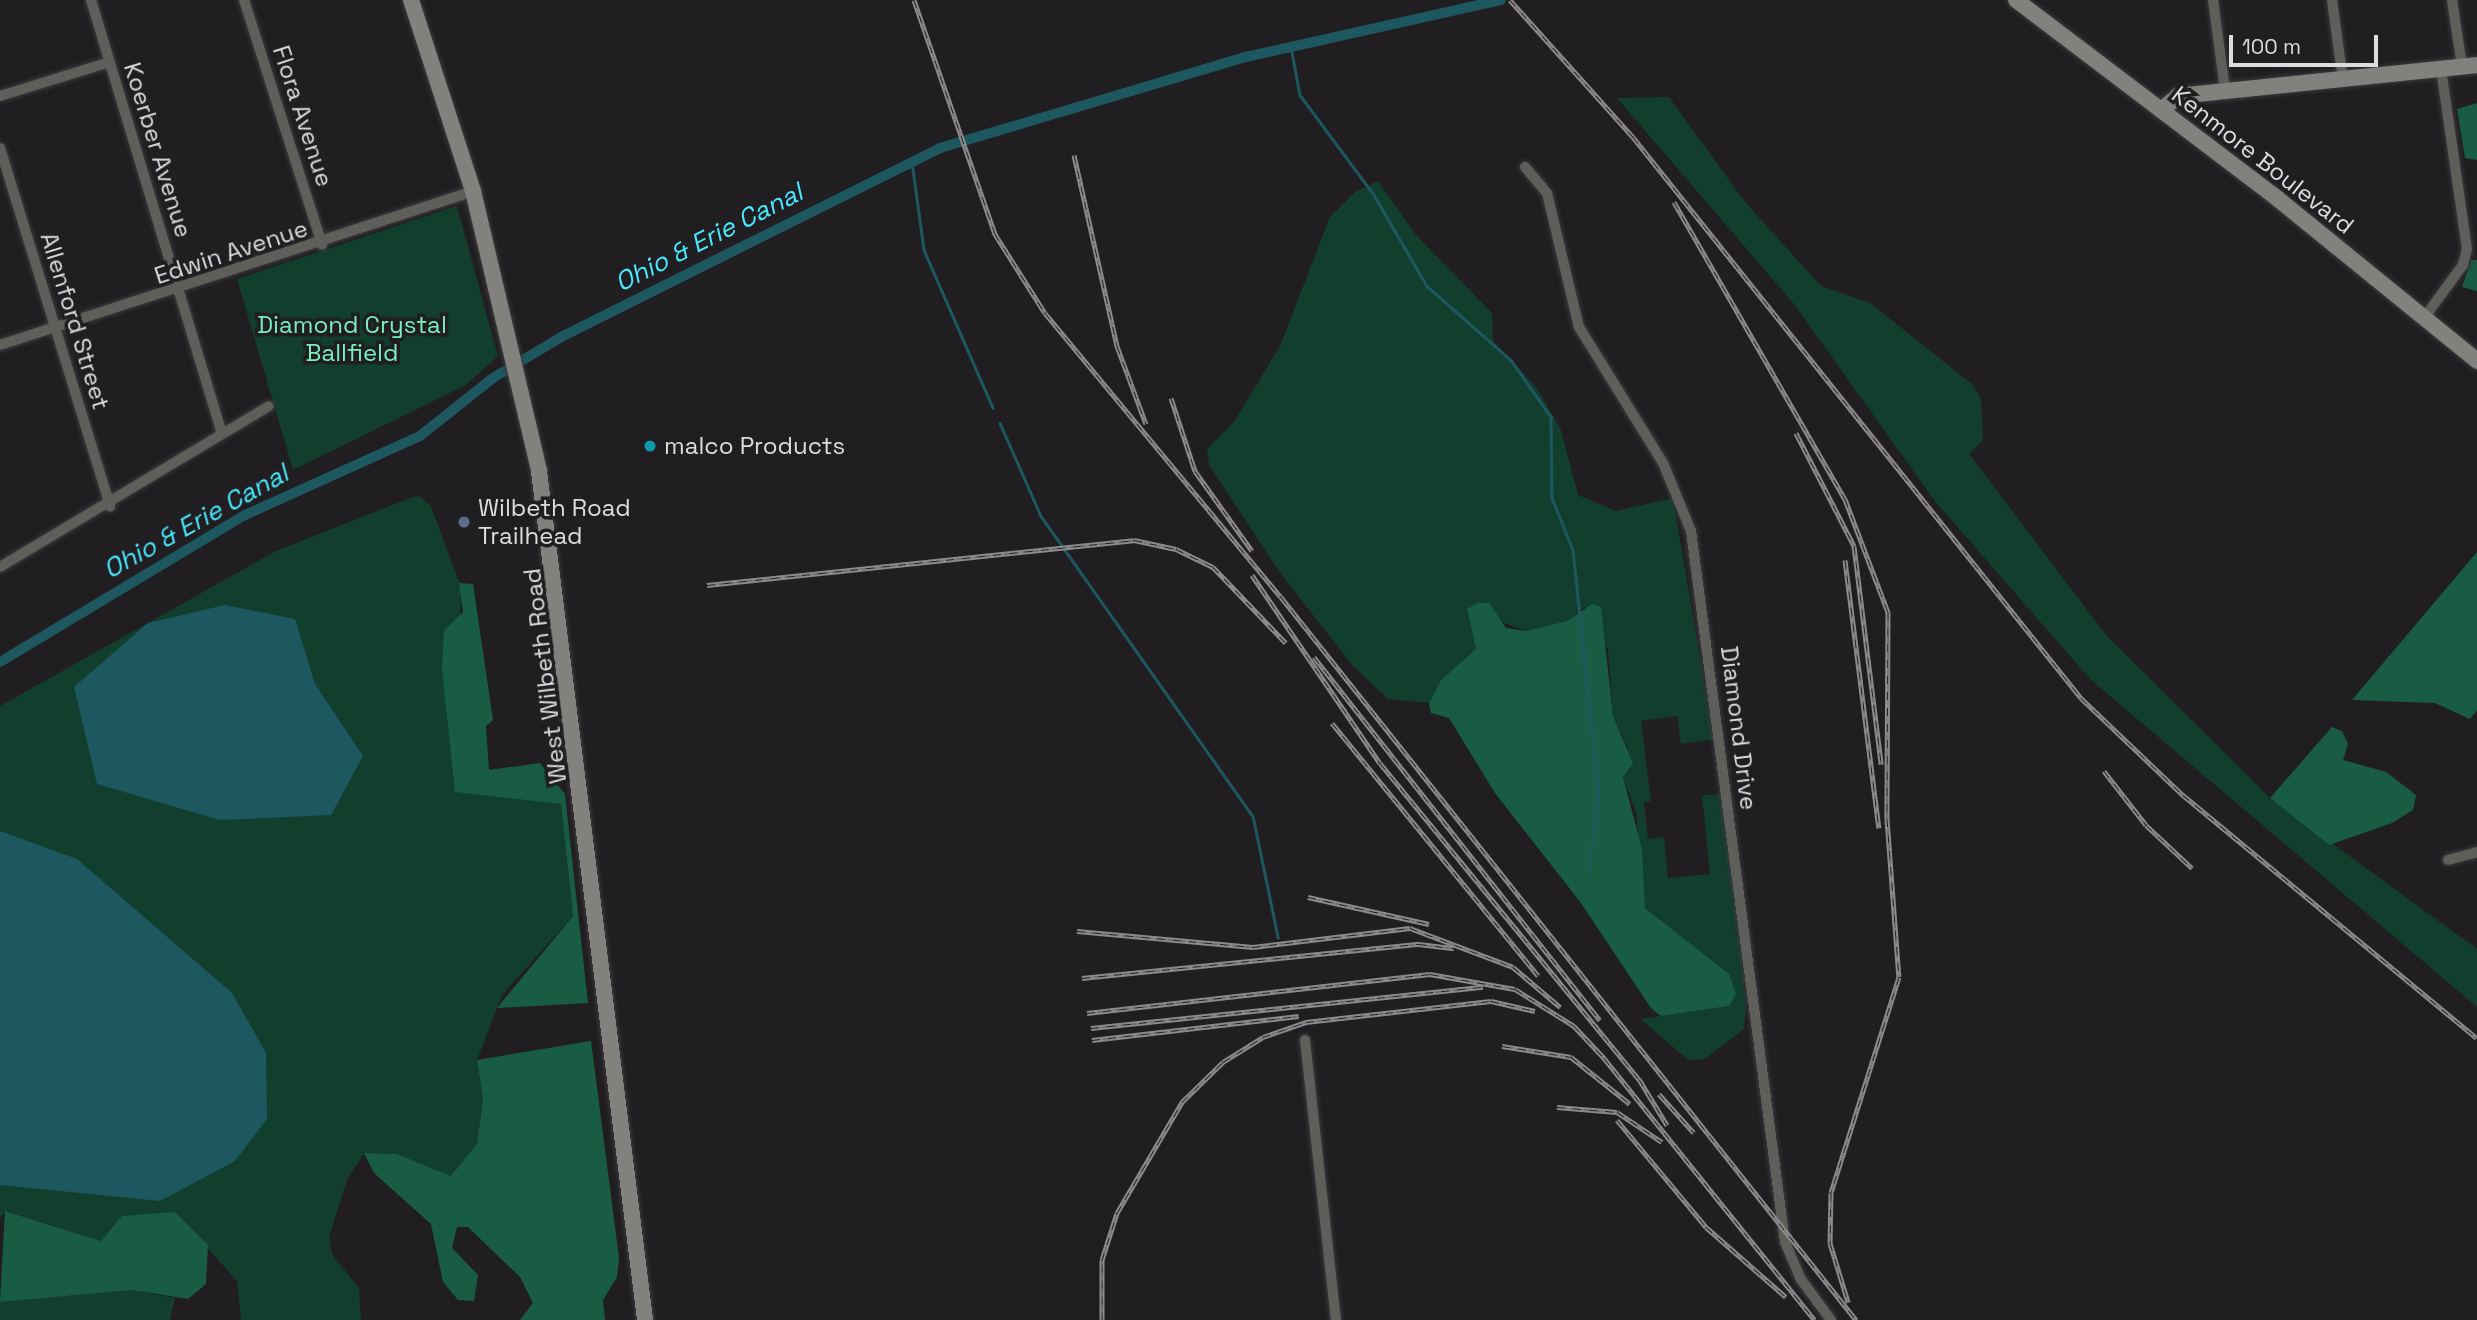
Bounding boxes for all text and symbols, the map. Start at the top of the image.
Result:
scale bar [2232,21,2381,65]
text: 100 m [2242,33,2301,60]
street label: Flora Avenue [267,42,339,190]
street label: Koerber Avenue [118,59,198,241]
street label: Kenmore Boulevard [2166,80,2360,240]
water label: Ohio & Erie Canal [610,177,808,299]
street label: Edwin Avenue [151,214,311,290]
street label: Allenford Street [34,229,116,413]
park label: Diamond Crystal Ballfield [257,311,447,367]
place label: malco Products [664,432,845,460]
marker: malco Products [642,438,658,454]
water label: Ohio & Erie Canal [98,458,294,586]
place label: Wilbeth Road Trailhead [478,494,631,550]
marker: Wilbeth Road Trailhead [456,514,472,530]
street label: West Wilbeth Road [517,566,573,786]
street label: Diamond Drive [1715,644,1763,812]

